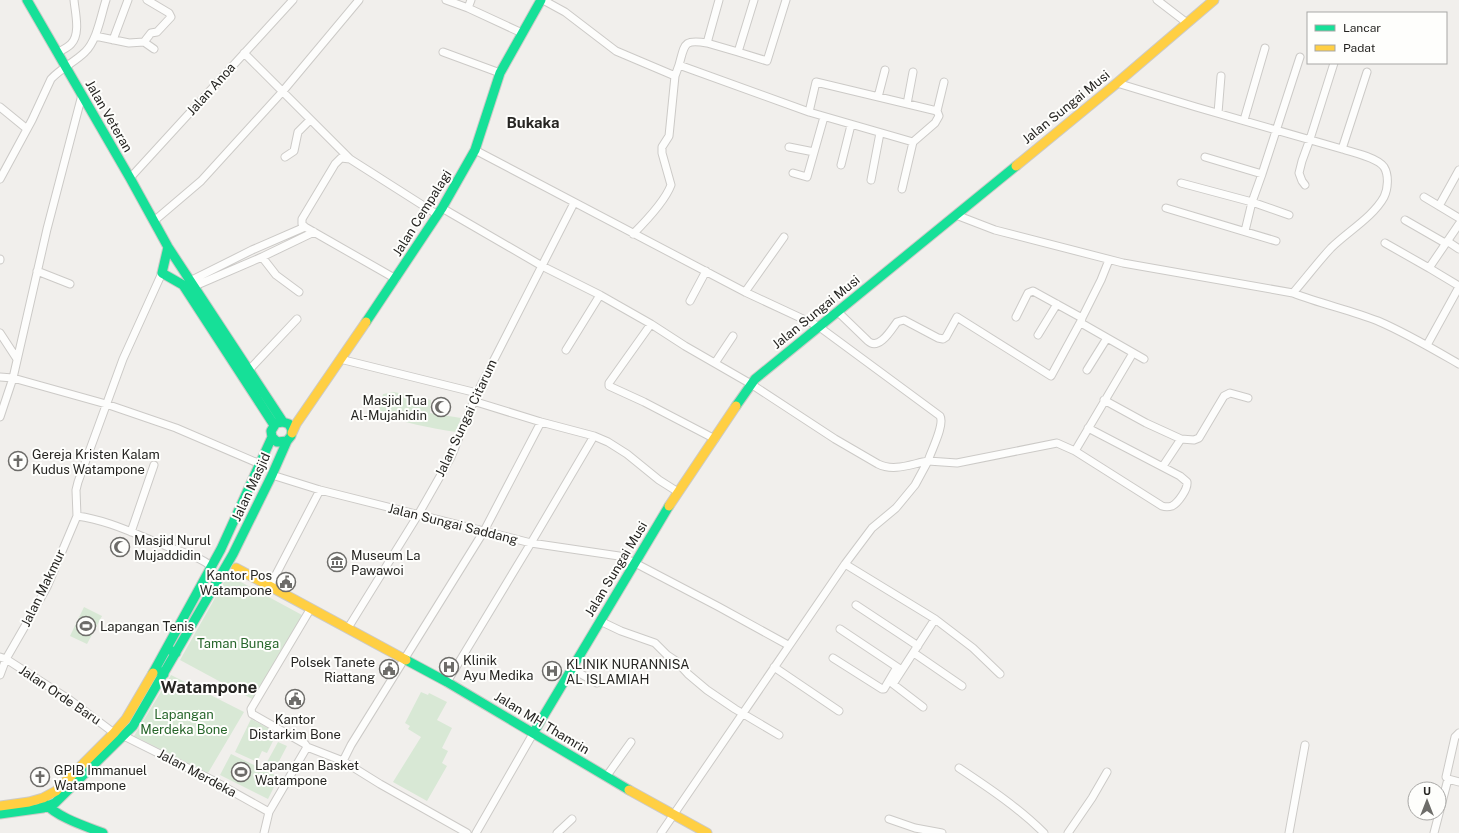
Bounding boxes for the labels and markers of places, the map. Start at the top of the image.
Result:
place label: Masjid Tua Al-Mujahidin [350,393,427,423]
mosque icon: Masjid Tua Al-Mujahidin [430,396,452,418]
place label: Gereja Kristen Kalam Kudus Watampone [32,447,160,477]
church icon: Gereja Kristen Kalam Kudus Watampone [7,450,29,472]
place label: Masjid Nurul Mujaddidin [134,533,211,563]
mosque icon: Masjid Nurul Mujaddidin [109,536,131,558]
place label: Museum La Pawawoi [351,548,421,578]
museum icon: Museum La Pawawoi [326,551,348,573]
place label: Kantor Pos Watampone [200,568,272,598]
public building icon: Kantor Pos Watampone [275,571,297,593]
sports icon: Lapangan Tenis [75,615,97,637]
place label: Lapangan Tenis [100,619,194,634]
place label: Klinik Ayu Medika [463,653,533,683]
place label: Polsek Tanete Riattang [290,655,375,685]
hospital icon: Klinik Ayu Medika [438,656,460,678]
place label: KLINIK NURANNISA AL ISLAMIAH [566,657,689,687]
public building icon: Polsek Tanete Riattang [378,658,400,680]
hospital icon: KLINIK NURANNISA AL ISLAMIAH [541,660,563,682]
public building icon: Kantor Distarkim Bone [284,688,306,710]
place label: Kantor Distarkim Bone [249,712,341,742]
place label: Lapangan Basket Watampone [255,758,359,788]
sports icon: Lapangan Basket Watampone [230,761,252,783]
place label: GPIB Immanuel Watampone [54,763,147,793]
church icon: GPIB Immanuel Watampone [29,766,51,788]

